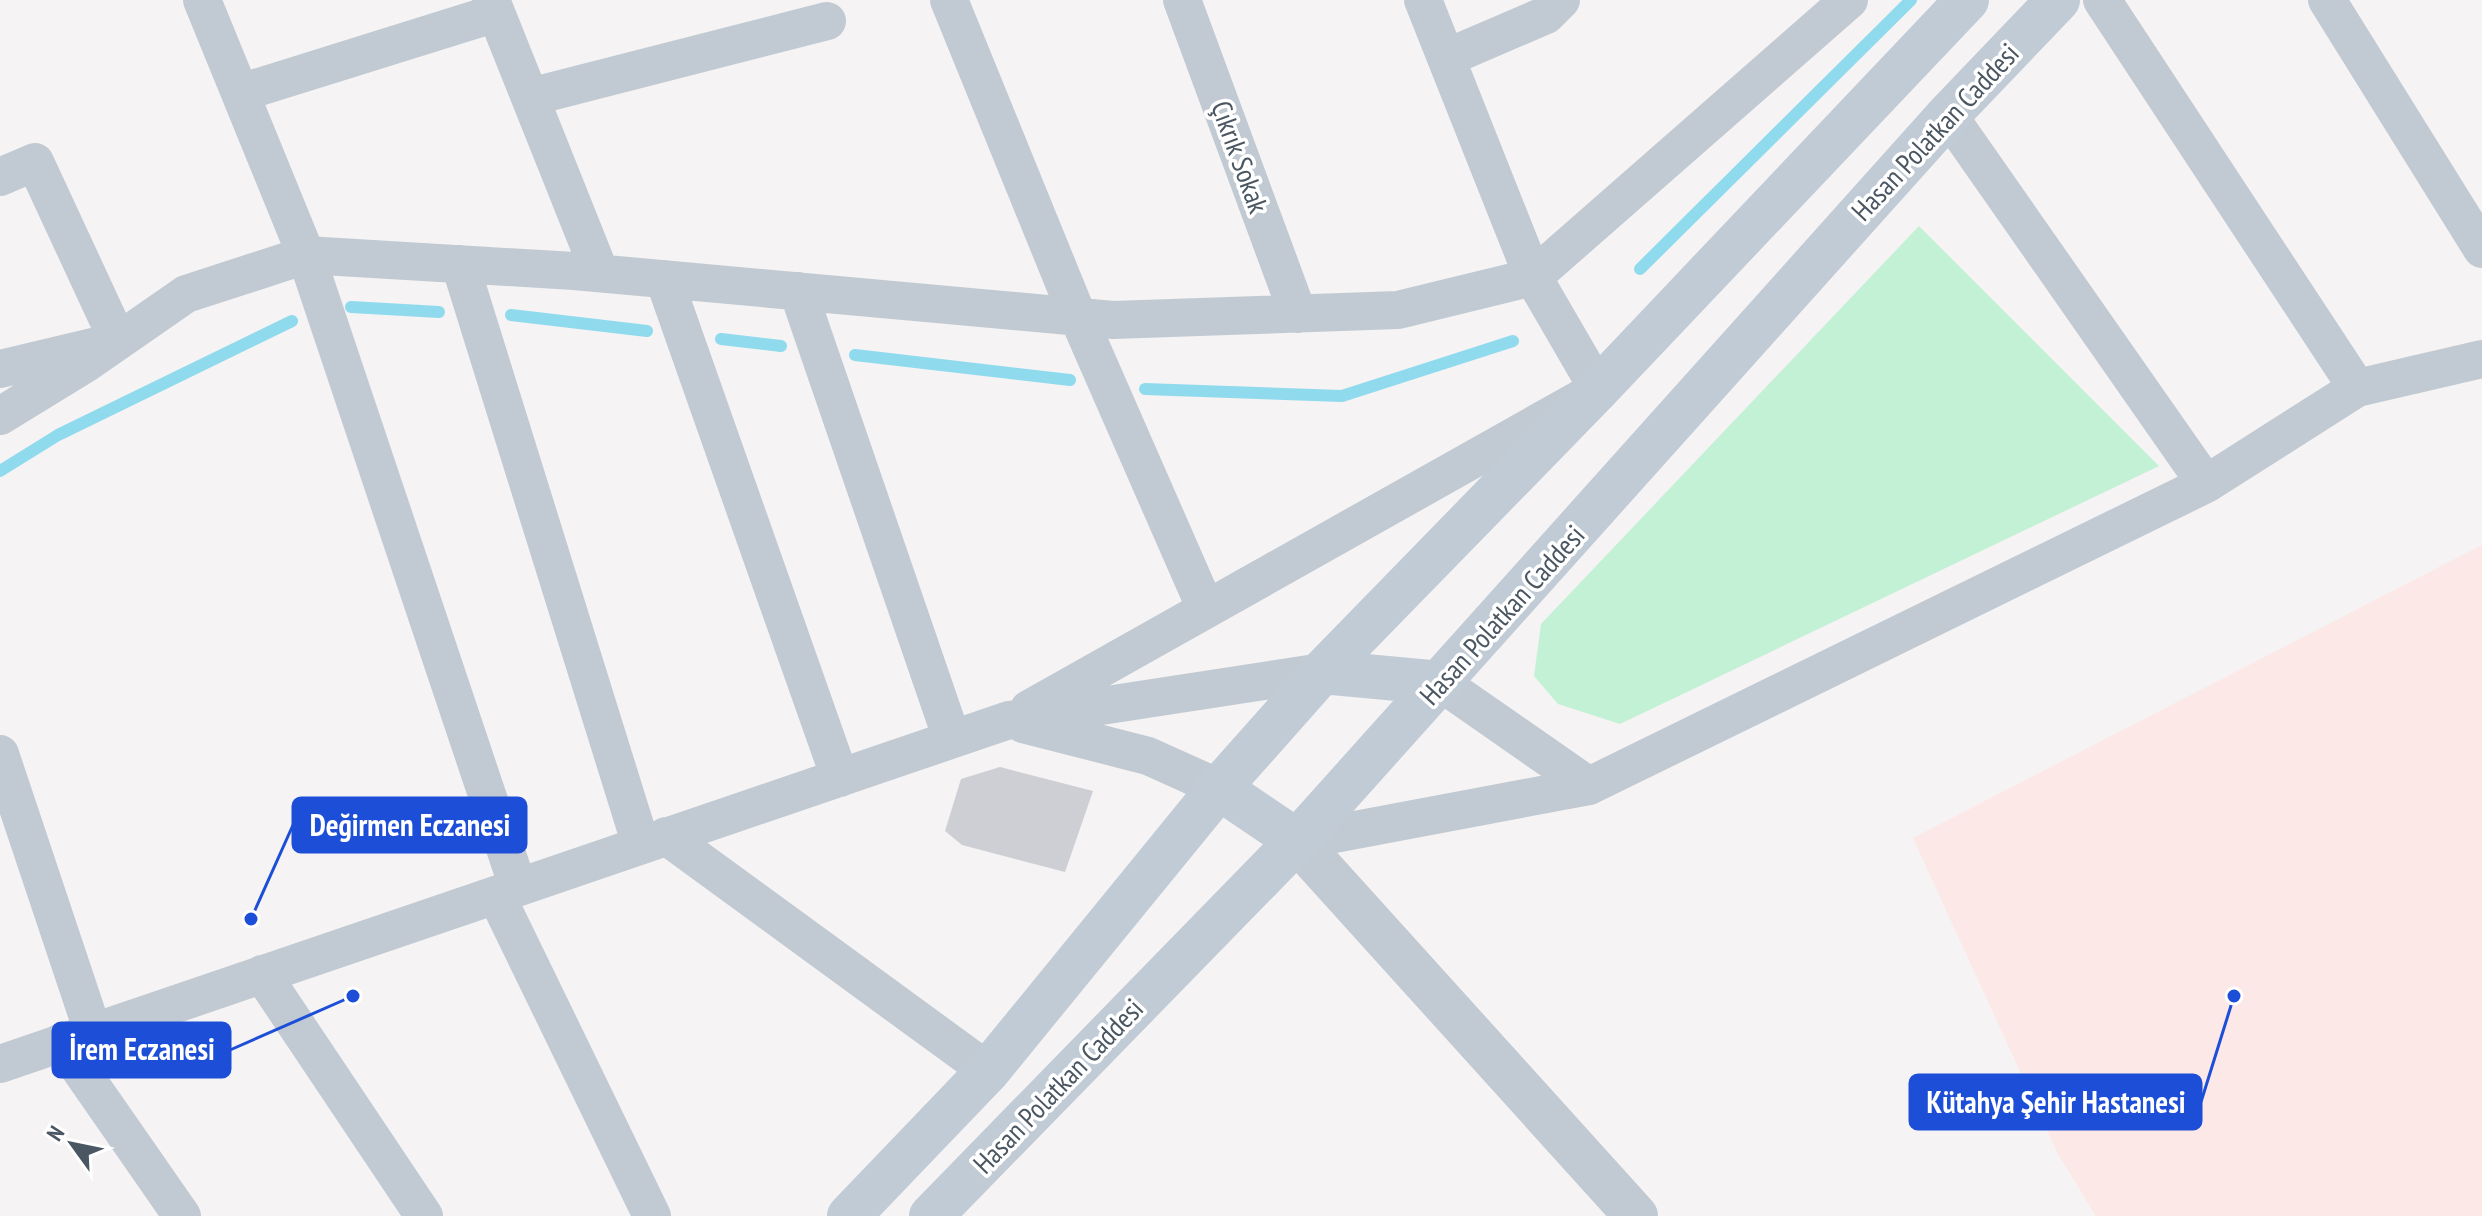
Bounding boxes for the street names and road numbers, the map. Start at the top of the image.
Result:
street label: Hasan Polatkan Caddesi [1843,35,2027,228]
street label: Çıkrık Sokak [1203,96,1278,218]
street label: Hasan Polatkan Caddesi [1411,517,1592,712]
street label: Hasan Polatkan Caddesi [965,990,1151,1181]

